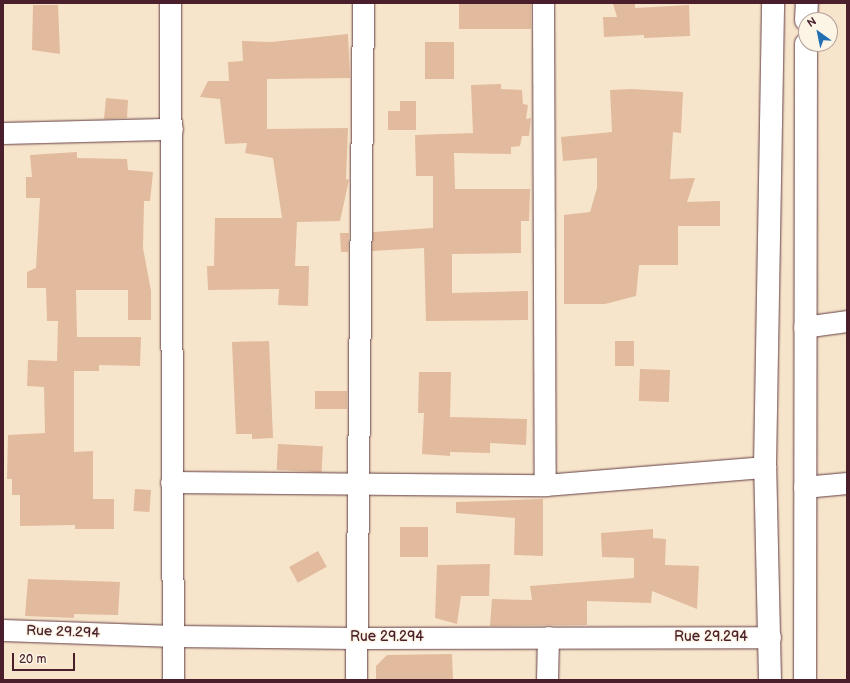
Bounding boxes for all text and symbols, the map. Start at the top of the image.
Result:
north arrow [798,12,838,52]
text: N [805,15,819,30]
street label: Rue 29.294 [26,622,100,642]
street label: Rue 29.294 [350,629,424,645]
street label: Rue 29.294 [674,629,748,645]
scale bar [14,645,77,671]
text: 20 m [19,652,46,667]

